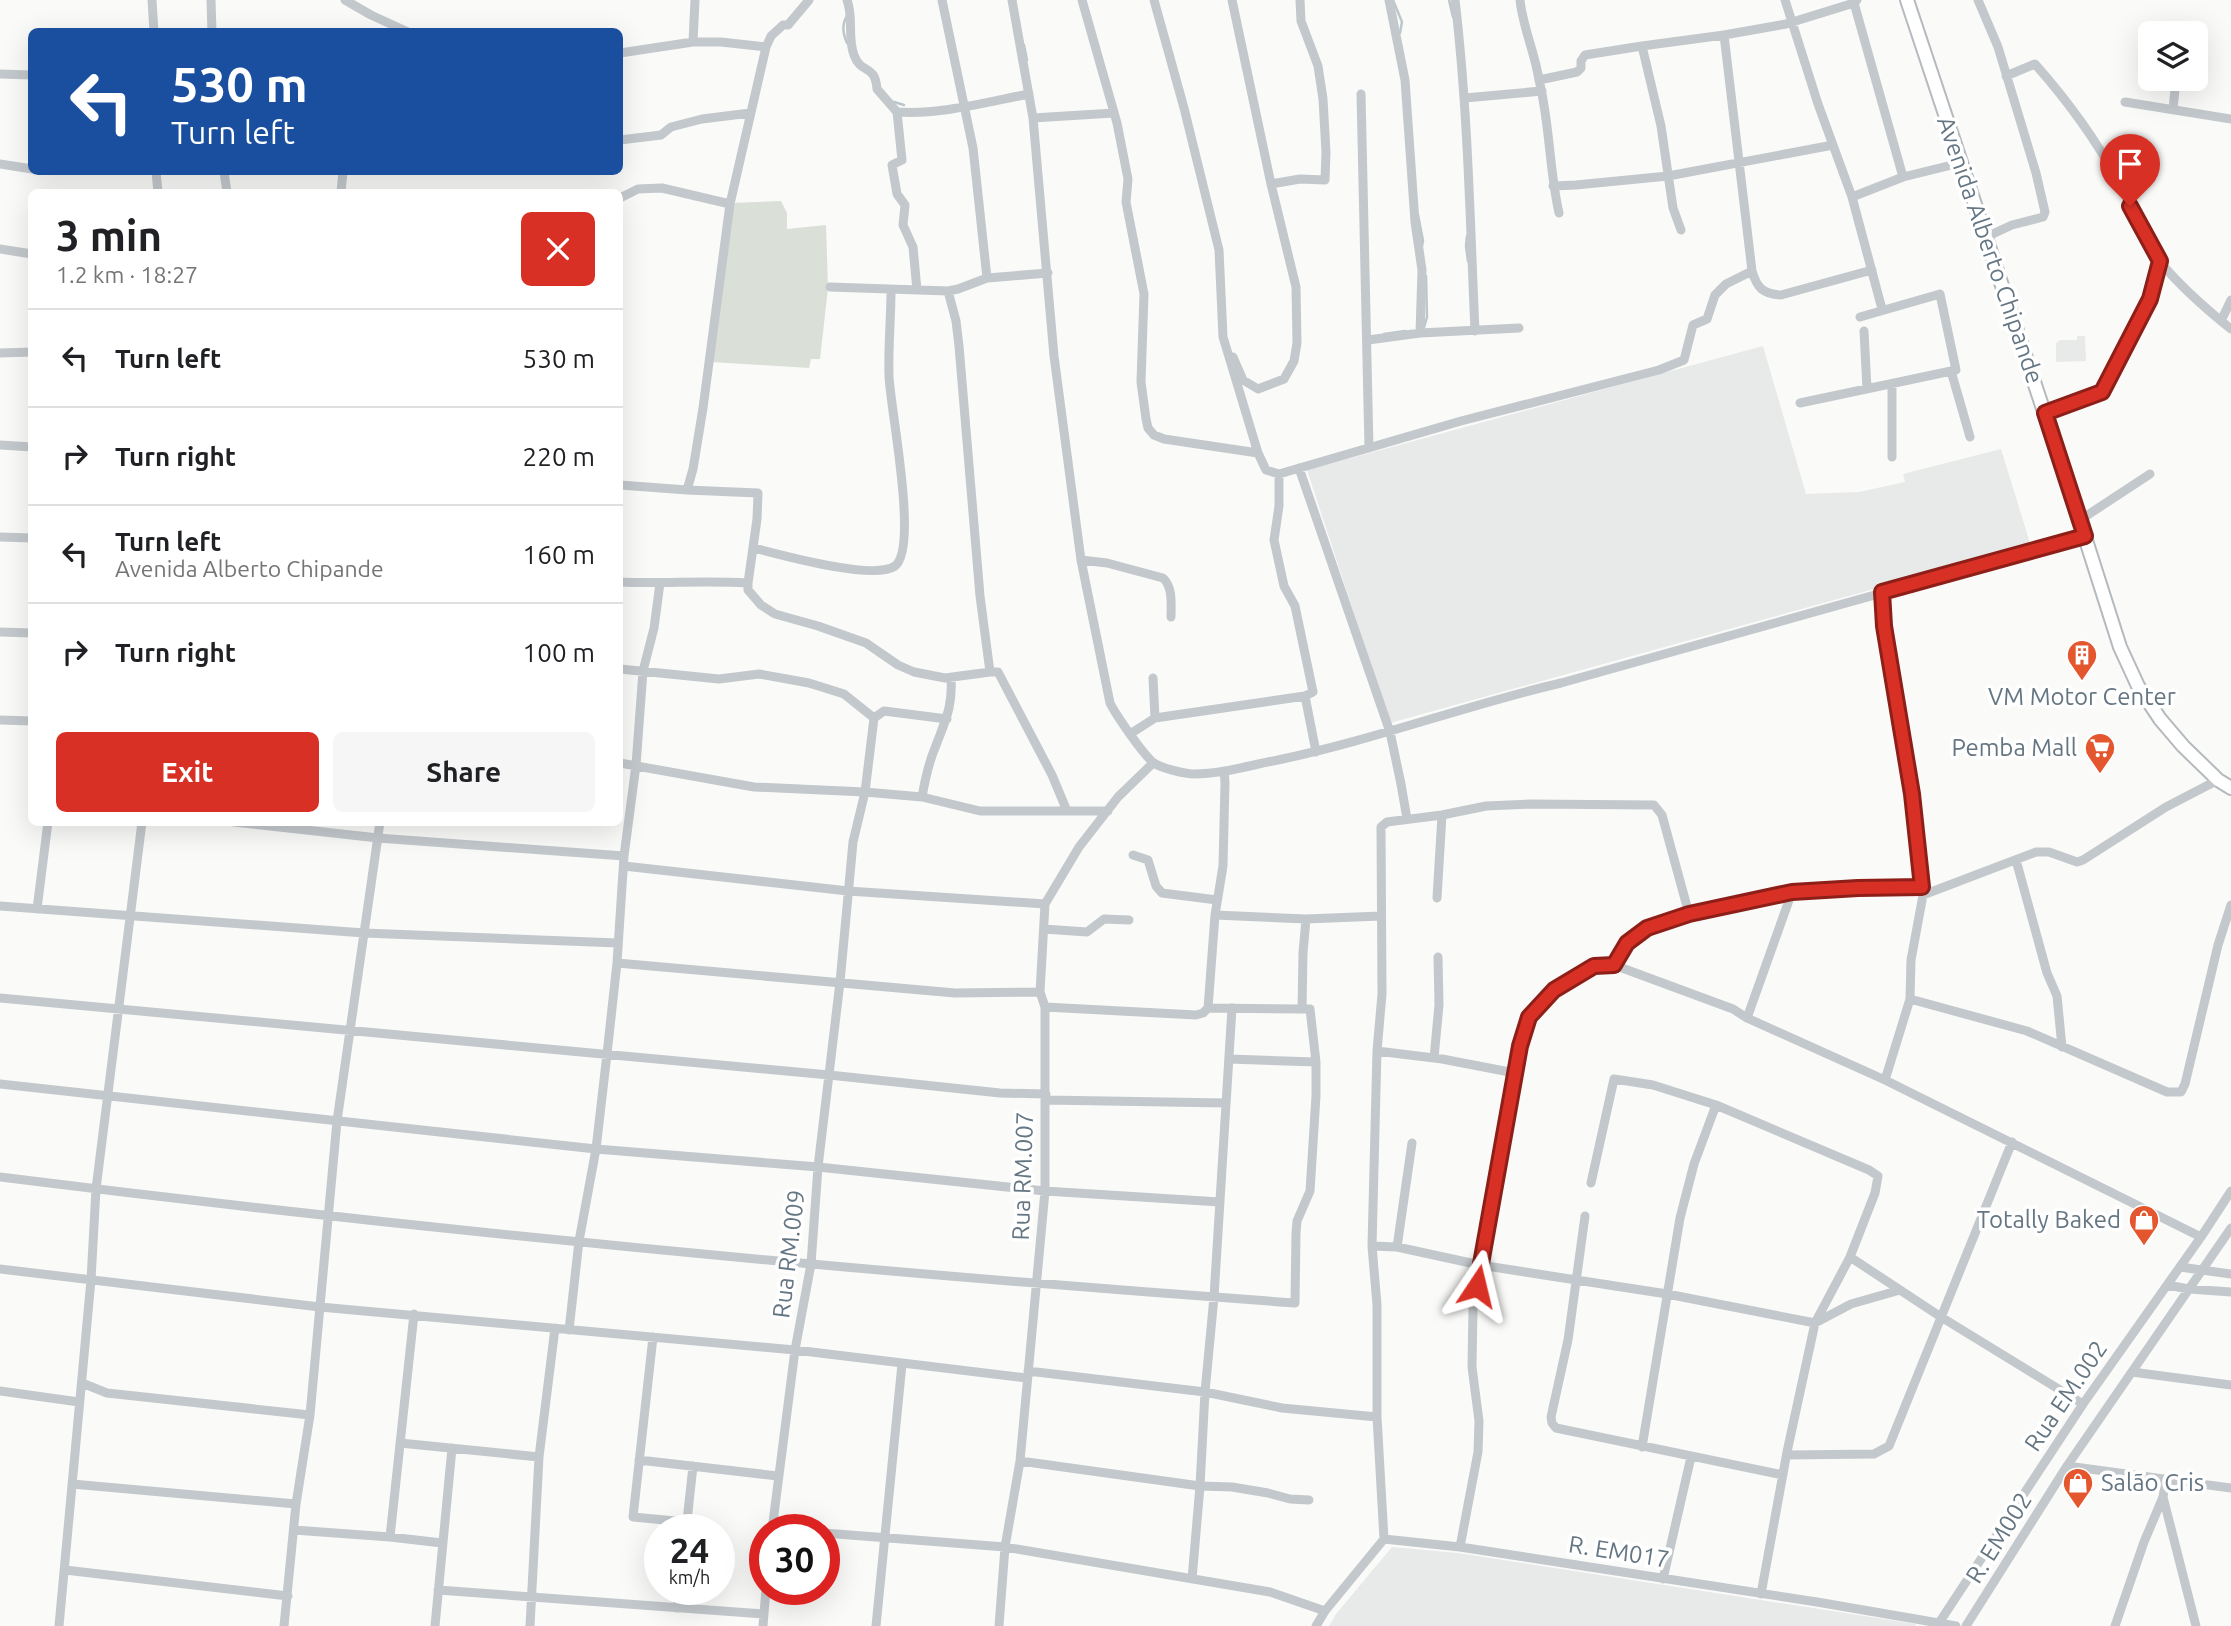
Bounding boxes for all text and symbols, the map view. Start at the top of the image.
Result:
map controls [2138,21,2208,91]
button: layers [2138,21,2208,91]
icon: left [56,56,147,147]
text: 530 m [171,56,308,111]
street label: Avenida Alberto Chipande [1932,113,2049,387]
text: Turn left [171,114,295,150]
pin [2100,134,2160,206]
icon: arrive [2111,145,2149,183]
text: 3 min [56,212,162,259]
button: close [521,212,595,286]
text: 1.2 km · 18:27 [56,262,198,287]
icon: left [56,339,94,377]
text: Turn left [115,344,221,373]
text: 530 m [523,344,595,373]
icon: right [56,437,94,475]
text: Turn right [115,442,236,471]
text: 220 m [523,442,595,471]
text: Turn left [115,527,221,556]
icon: left [56,535,94,573]
text: 160 m [523,540,595,569]
text: Avenida Alberto Chipande [115,556,384,581]
icon: right [56,633,94,671]
text: Turn right [115,638,236,667]
text: 100 m [523,638,595,667]
building icon: VM Motor Center [2065,638,2099,682]
place label: VM Motor Center [1988,683,2176,710]
supermarket icon: Pemba Mall [2083,731,2117,775]
button: Exit [56,732,319,812]
button: Share [333,732,595,812]
place label: Pemba Mall [1952,734,2077,761]
street label: Rua RM.007 [1007,1111,1038,1241]
street label: Rua RM.009 [767,1188,810,1320]
shop icon: Totally Baked [2127,1203,2161,1247]
place label: Totally Baked [1977,1206,2121,1233]
position arrow [1440,1249,1514,1323]
street label: Rua EM.002 [2019,1335,2112,1456]
shop icon: Salão Cris [2061,1466,2095,1510]
place label: Salão Cris [2101,1469,2204,1496]
street label: R. EM002 [1960,1487,2037,1588]
speed limit sign: 30 [749,1514,840,1605]
text: 24 [670,1530,709,1570]
street label: R. EM017 [1567,1530,1671,1573]
text: km/h [669,1567,710,1587]

